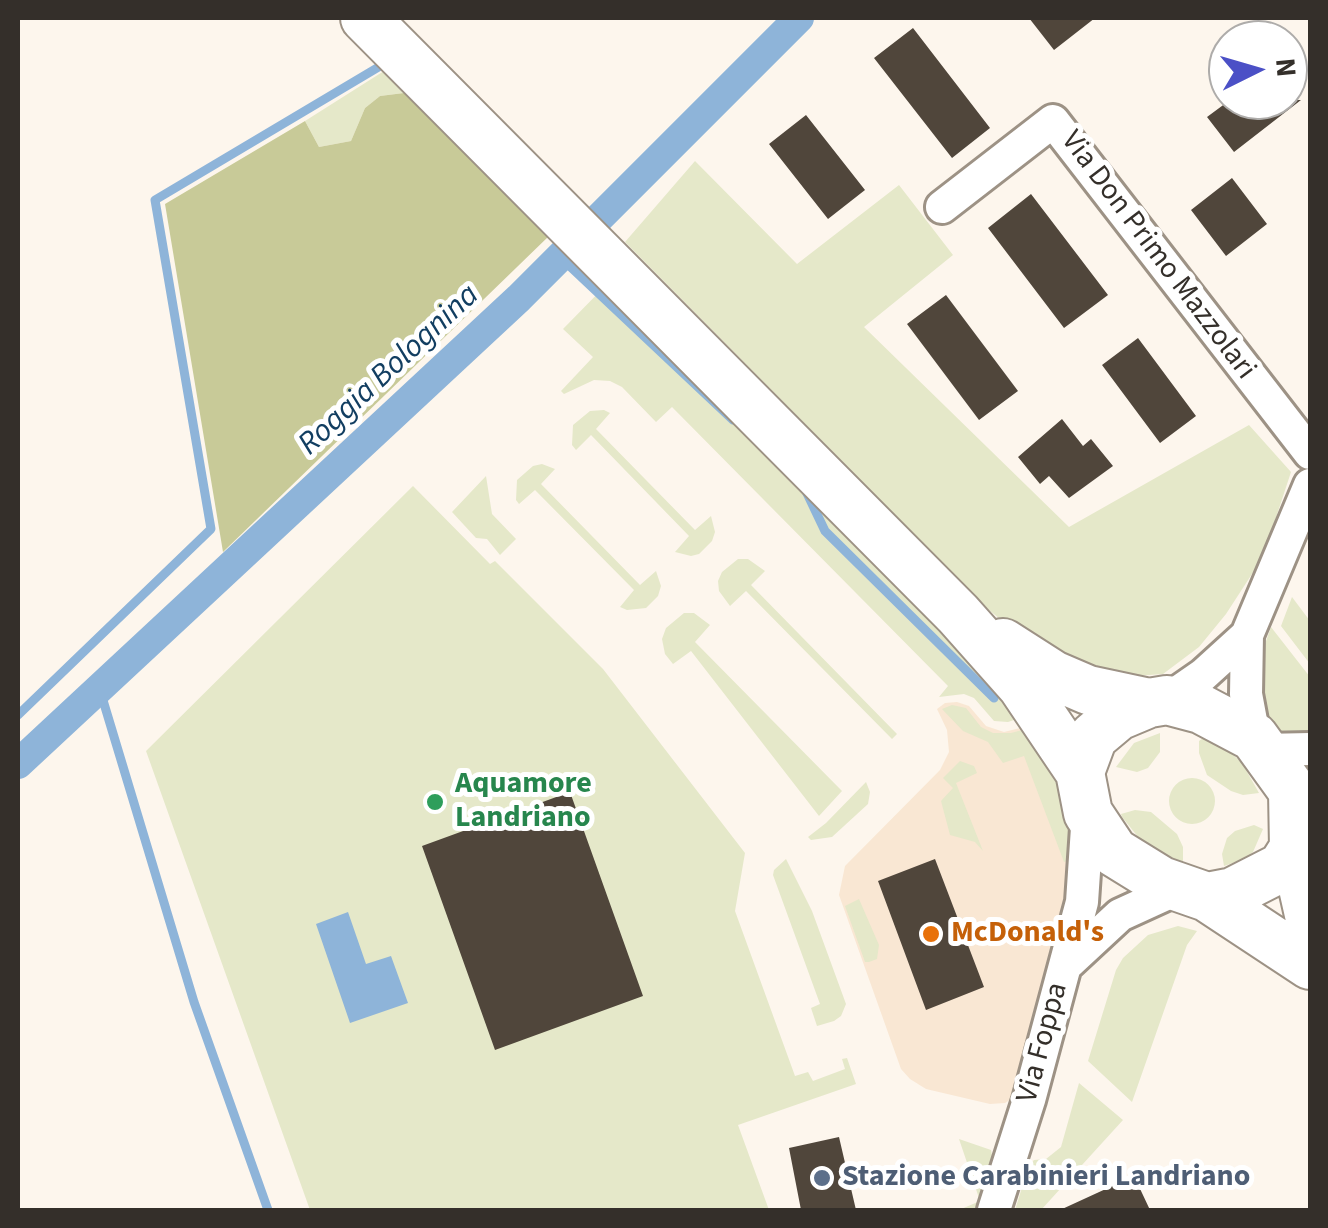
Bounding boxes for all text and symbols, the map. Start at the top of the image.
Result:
north arrow [1208,20,1308,120]
text: N [1265,57,1307,79]
street label: Via Don Primo Mazzolari [1052,125,1262,387]
water label: Roggia Bolognina [292,277,488,465]
place label: Aquamore Landriano [455,767,592,838]
marker: Aquamore Landriano [424,791,446,813]
place label: McDonald's [951,916,1104,952]
marker: McDonald's [920,923,942,945]
street label: Via Foppa [1011,979,1077,1107]
place label: Stazione Carabinieri Landriano [842,1160,1250,1196]
marker: Stazione Carabinieri Landriano [811,1167,833,1189]

